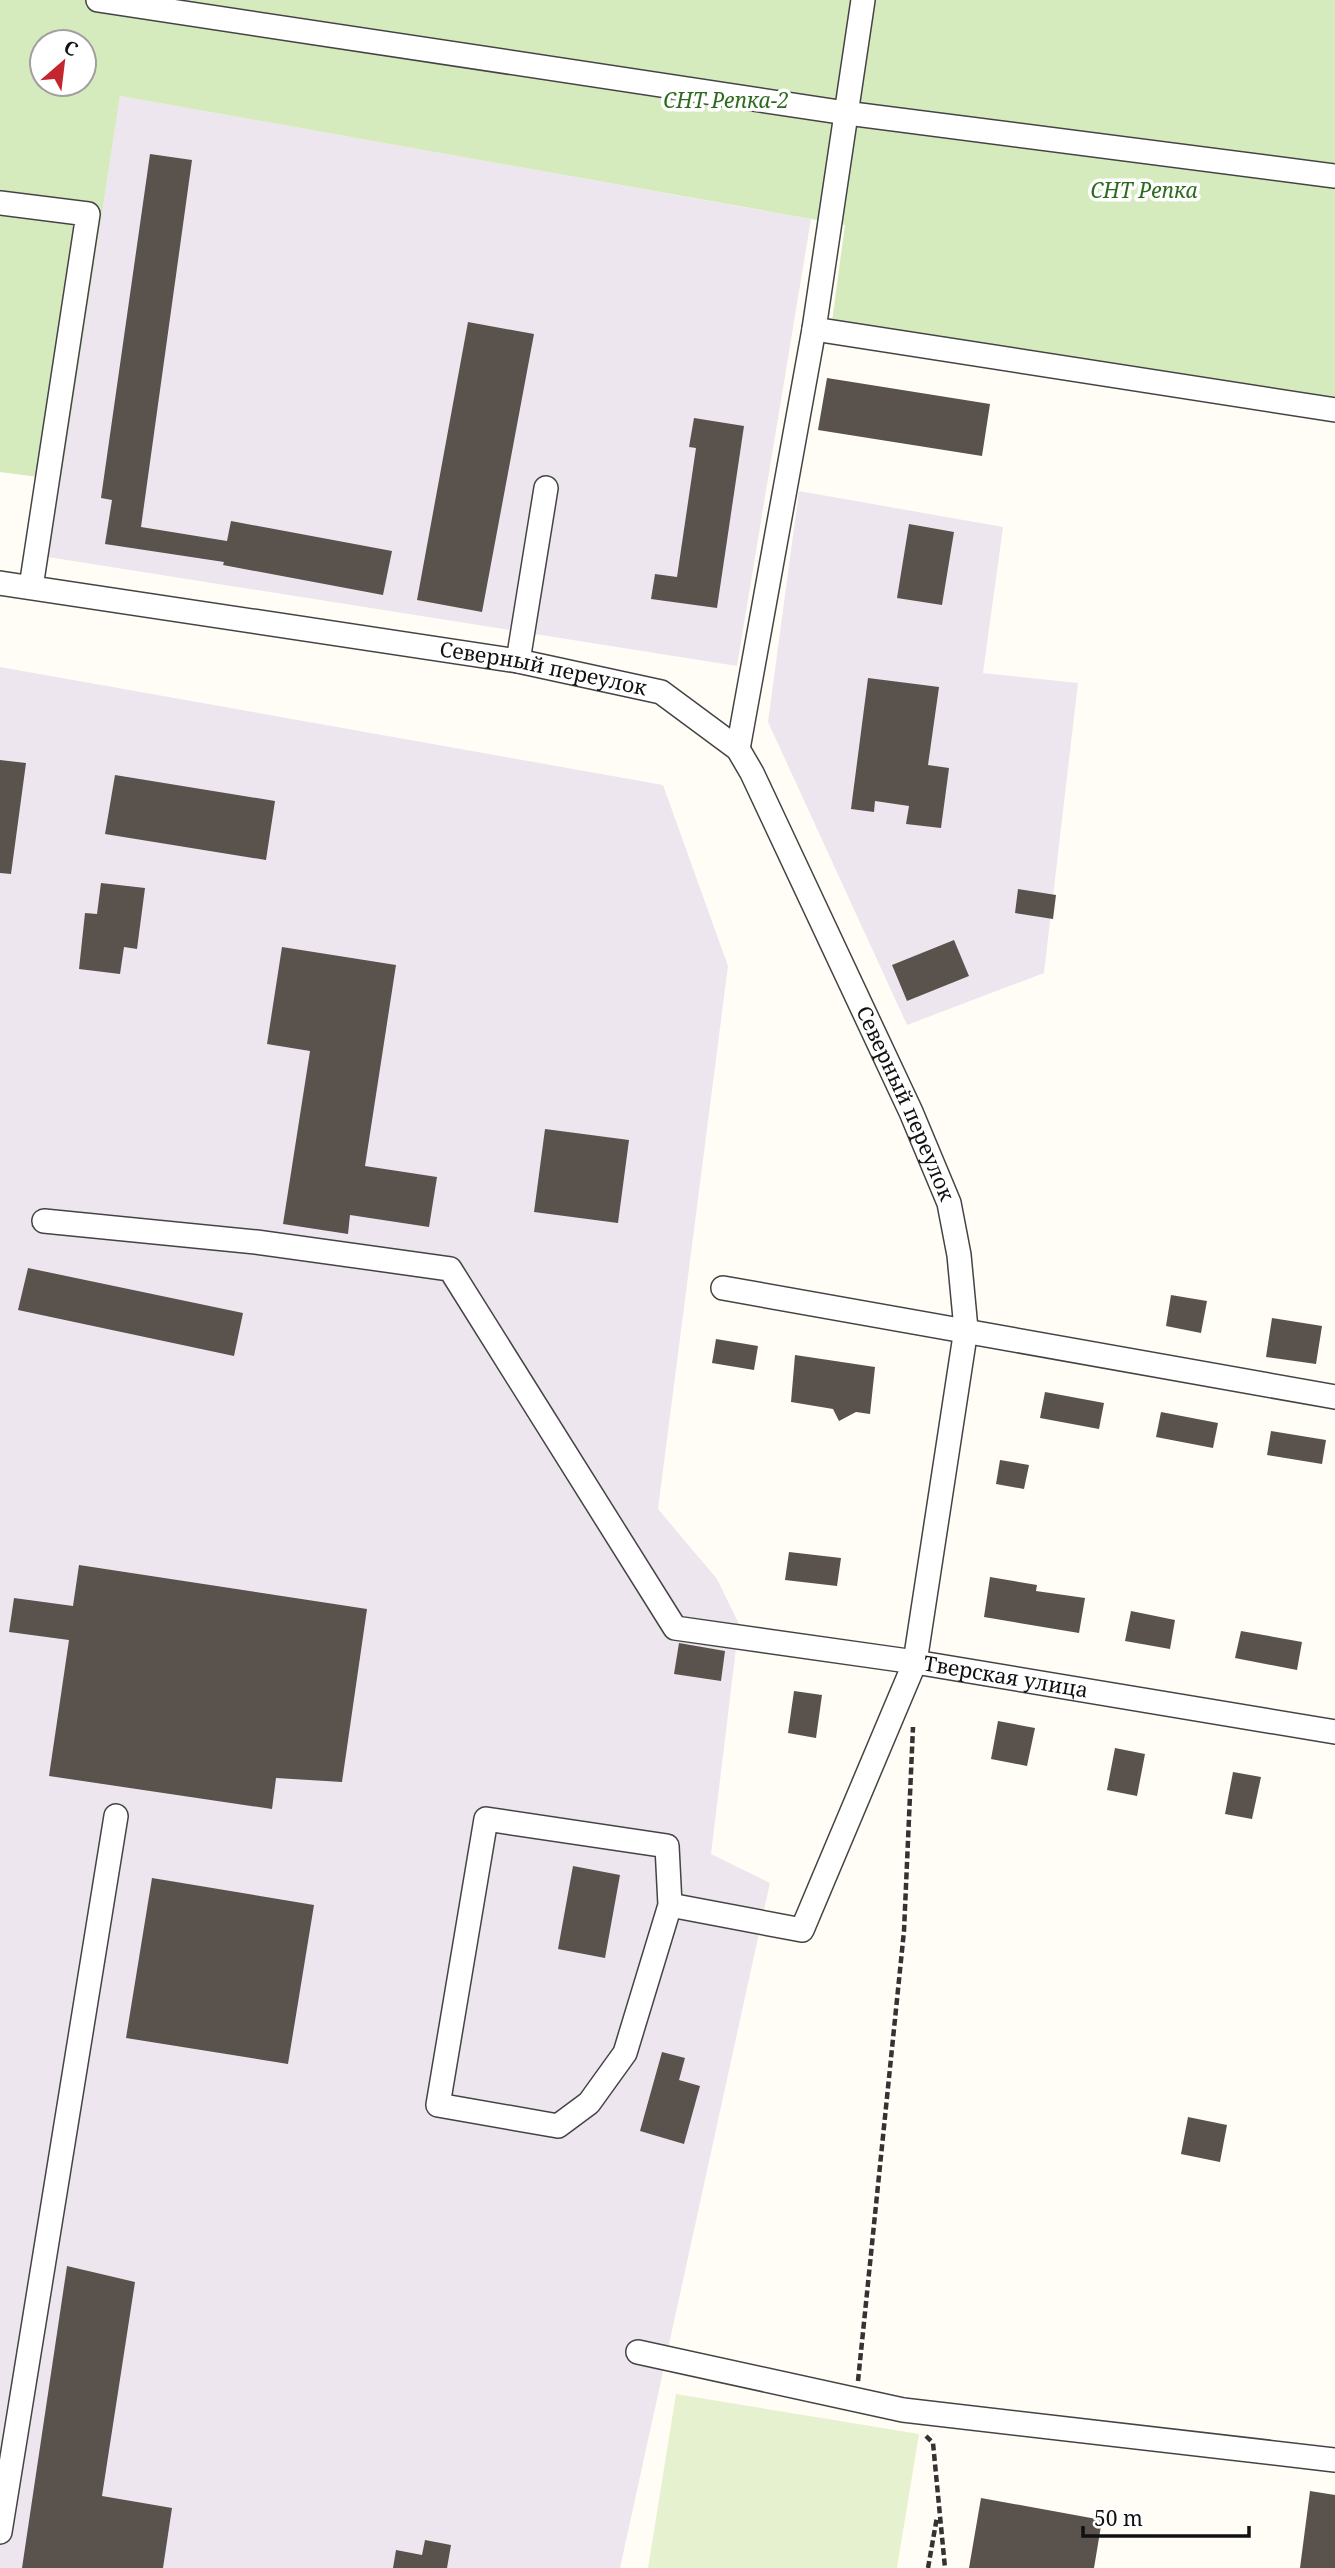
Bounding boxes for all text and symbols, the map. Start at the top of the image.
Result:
north arrow [28,28,98,98]
text: С [59,34,83,62]
park label: СНТ Репка-2 [663,86,789,114]
park label: СНТ Репка [1090,176,1198,204]
street label: Северный переулок [438,634,650,702]
street label: Северный переулок [850,1001,962,1205]
street label: Тверская улица [922,1649,1090,1704]
scale bar [1083,2494,1249,2538]
text: 50 m [1094,2504,1143,2532]

